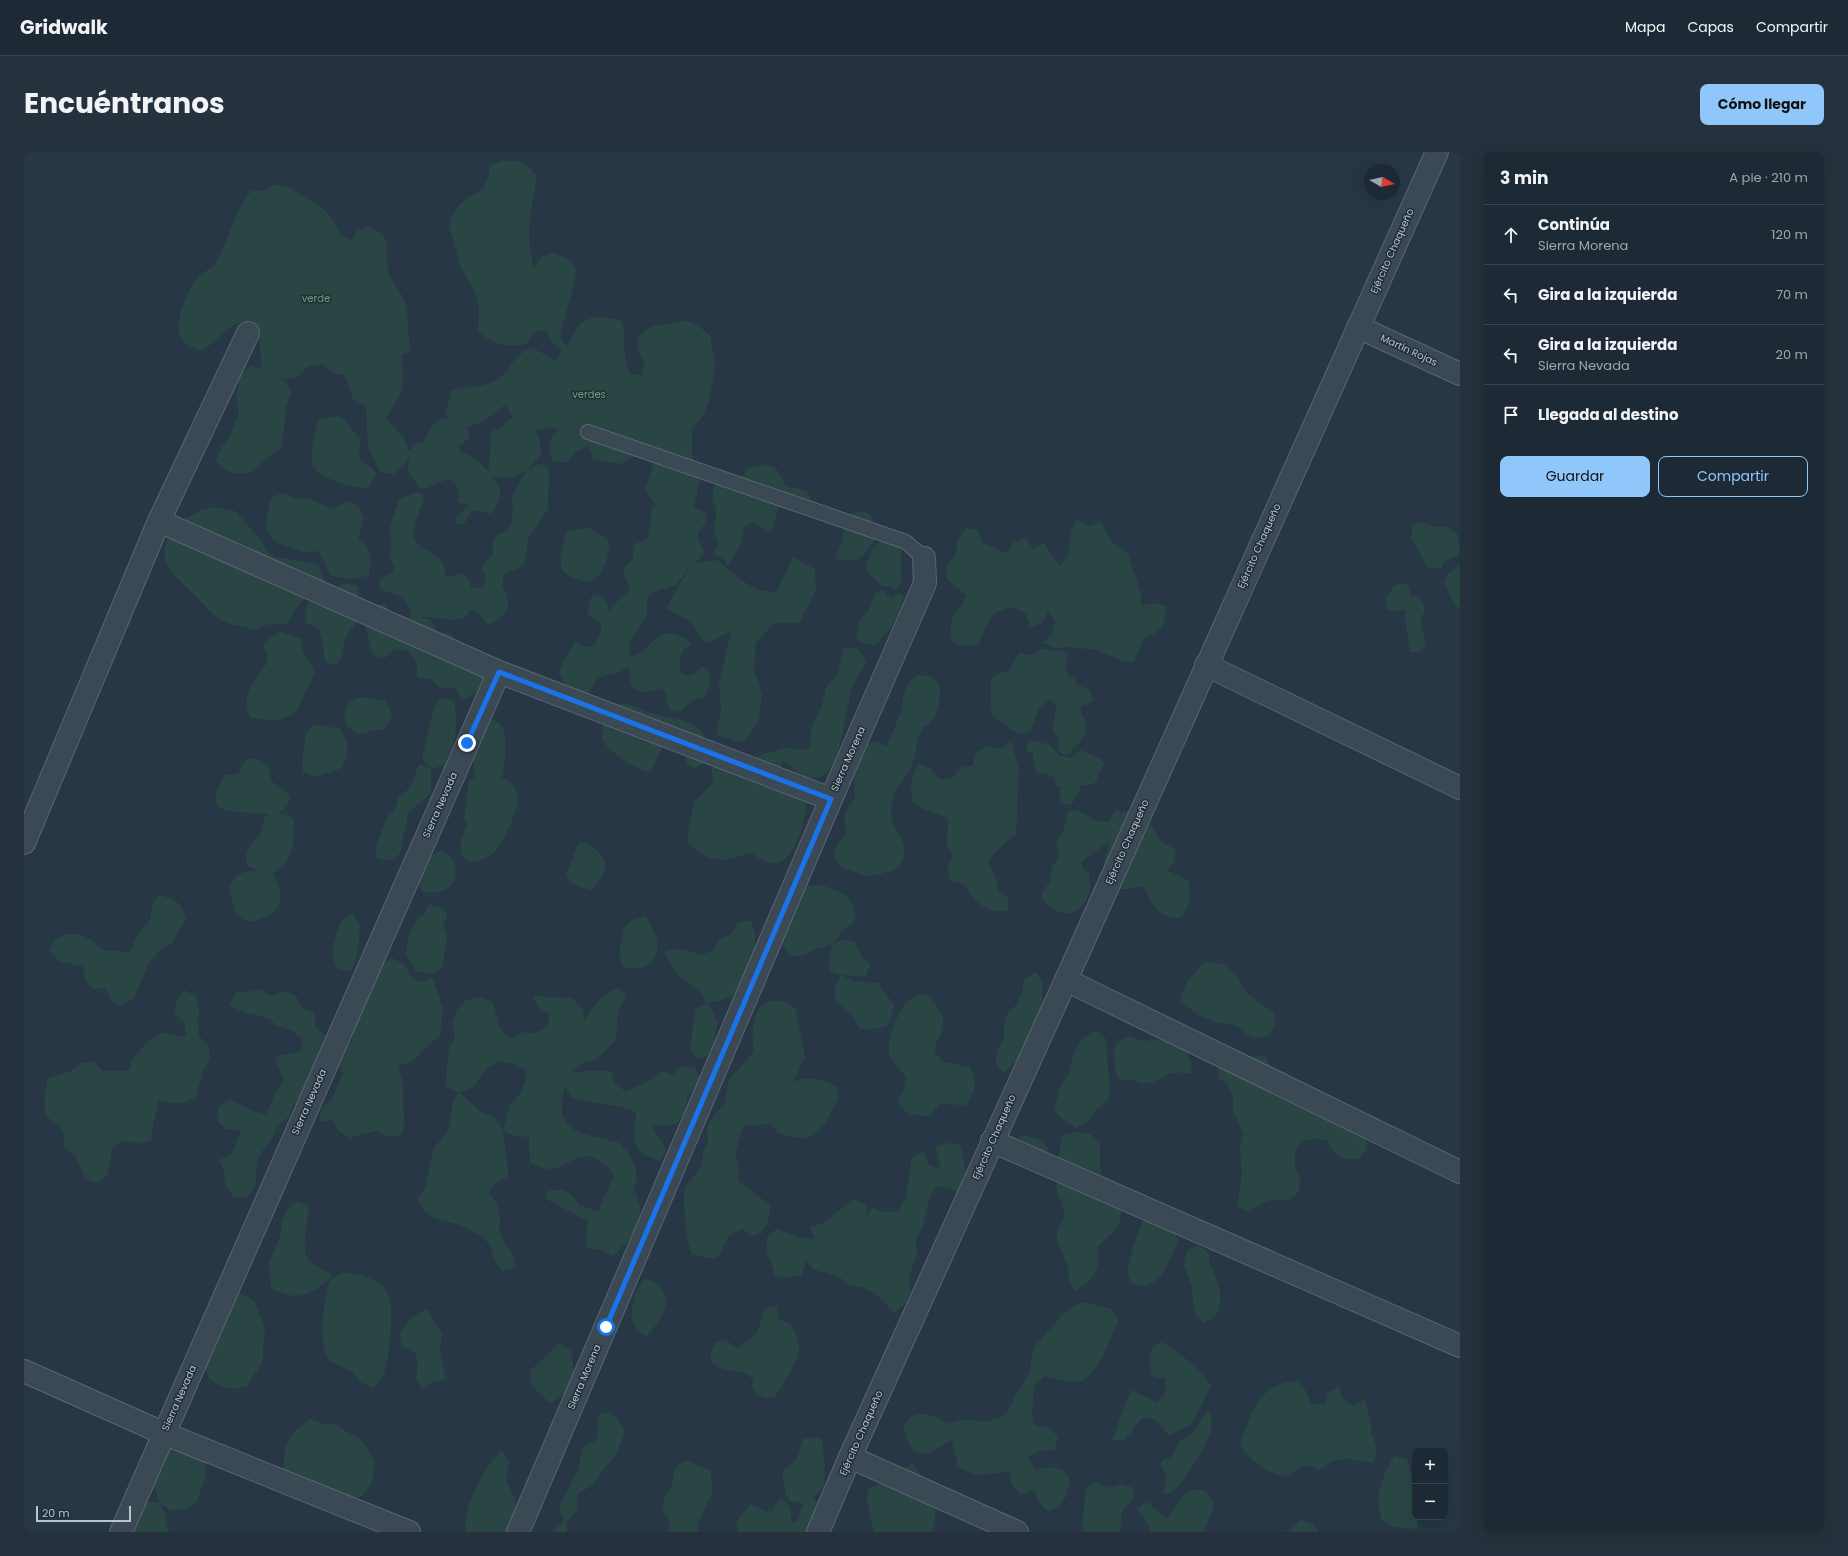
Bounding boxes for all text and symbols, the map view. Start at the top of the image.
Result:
text: Gridwalk [20,14,108,41]
text: Mapa [1625,17,1665,37]
text: Capas [1687,17,1734,37]
text: Compartir [1756,17,1828,37]
text: Encuéntranos [24,84,225,123]
button: Cómo llegar [1700,84,1824,125]
north arrow [1364,164,1400,200]
text: 3 min [1500,166,1548,190]
text: A pie · 210 m [1729,168,1808,187]
street label: Ejército Chaqueño [1366,206,1418,296]
text: Continúa [1538,214,1610,235]
icon: ahead [1500,224,1522,246]
text: 120 m [1771,225,1808,244]
text: Sierra Morena [1538,236,1628,255]
icon: left [1500,284,1522,306]
text: Gira a la izquierda [1538,284,1677,305]
text: 70 m [1776,285,1808,304]
park label: verde [302,291,330,306]
street label: Martín Rojas [1378,330,1440,370]
text: Gira a la izquierda [1538,334,1677,355]
icon: left [1500,344,1522,366]
text: 20 m [1775,345,1808,364]
text: Sierra Nevada [1538,356,1630,375]
park label: verdes [572,387,606,402]
icon: arrive [1500,404,1522,426]
text: Llegada al destino [1538,404,1679,425]
button: Guardar [1500,456,1650,497]
button: Compartir [1658,456,1808,497]
street label: Ejército Chaqueño [1233,501,1285,591]
street label: Sierra Morena [827,724,869,794]
route end [458,734,476,752]
street label: Sierra Nevada [419,770,461,840]
street label: Ejército Chaqueño [1101,797,1153,887]
street label: Sierra Nevada [288,1067,330,1137]
street label: Ejército Chaqueño [968,1092,1020,1182]
route start [597,1318,615,1336]
street label: Sierra Morena [564,1342,604,1412]
street label: Sierra Nevada [158,1363,200,1433]
street label: Ejército Chaqueño [835,1388,887,1478]
map controls [1412,1448,1448,1520]
button: + [1412,1448,1448,1484]
button: − [1412,1484,1448,1520]
scale bar [36,1504,131,1523]
text: 20 m [42,1505,70,1521]

